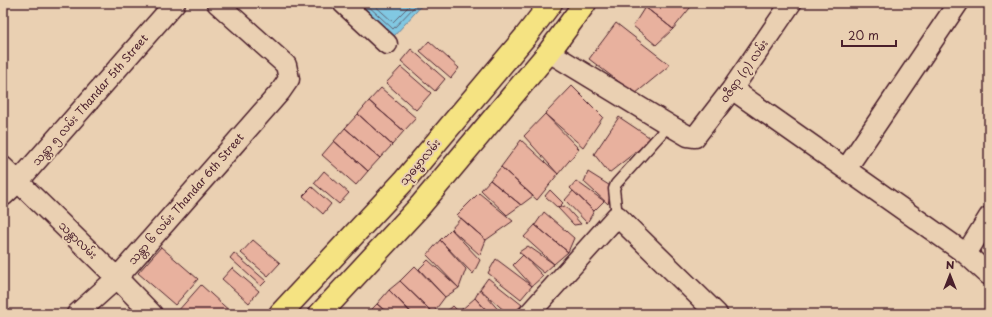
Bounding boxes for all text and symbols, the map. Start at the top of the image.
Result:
scale bar [842,22,896,48]
text: 20 m [848,26,879,44]
street label: သန္တာ ၅ လမ်း Thandar 5th Street [28,30,153,170]
street label: ၀ဇီရာ (၇) လမ်း [715,35,773,106]
street label: သန္တာ ၆ လမ်း Thandar 6th Street [124,129,249,269]
street label: သုဓမ္မာလမ်း [395,135,445,189]
street label: သန္တာလမ်း [54,217,102,263]
north arrow [930,255,970,295]
text: N [946,256,955,273]

